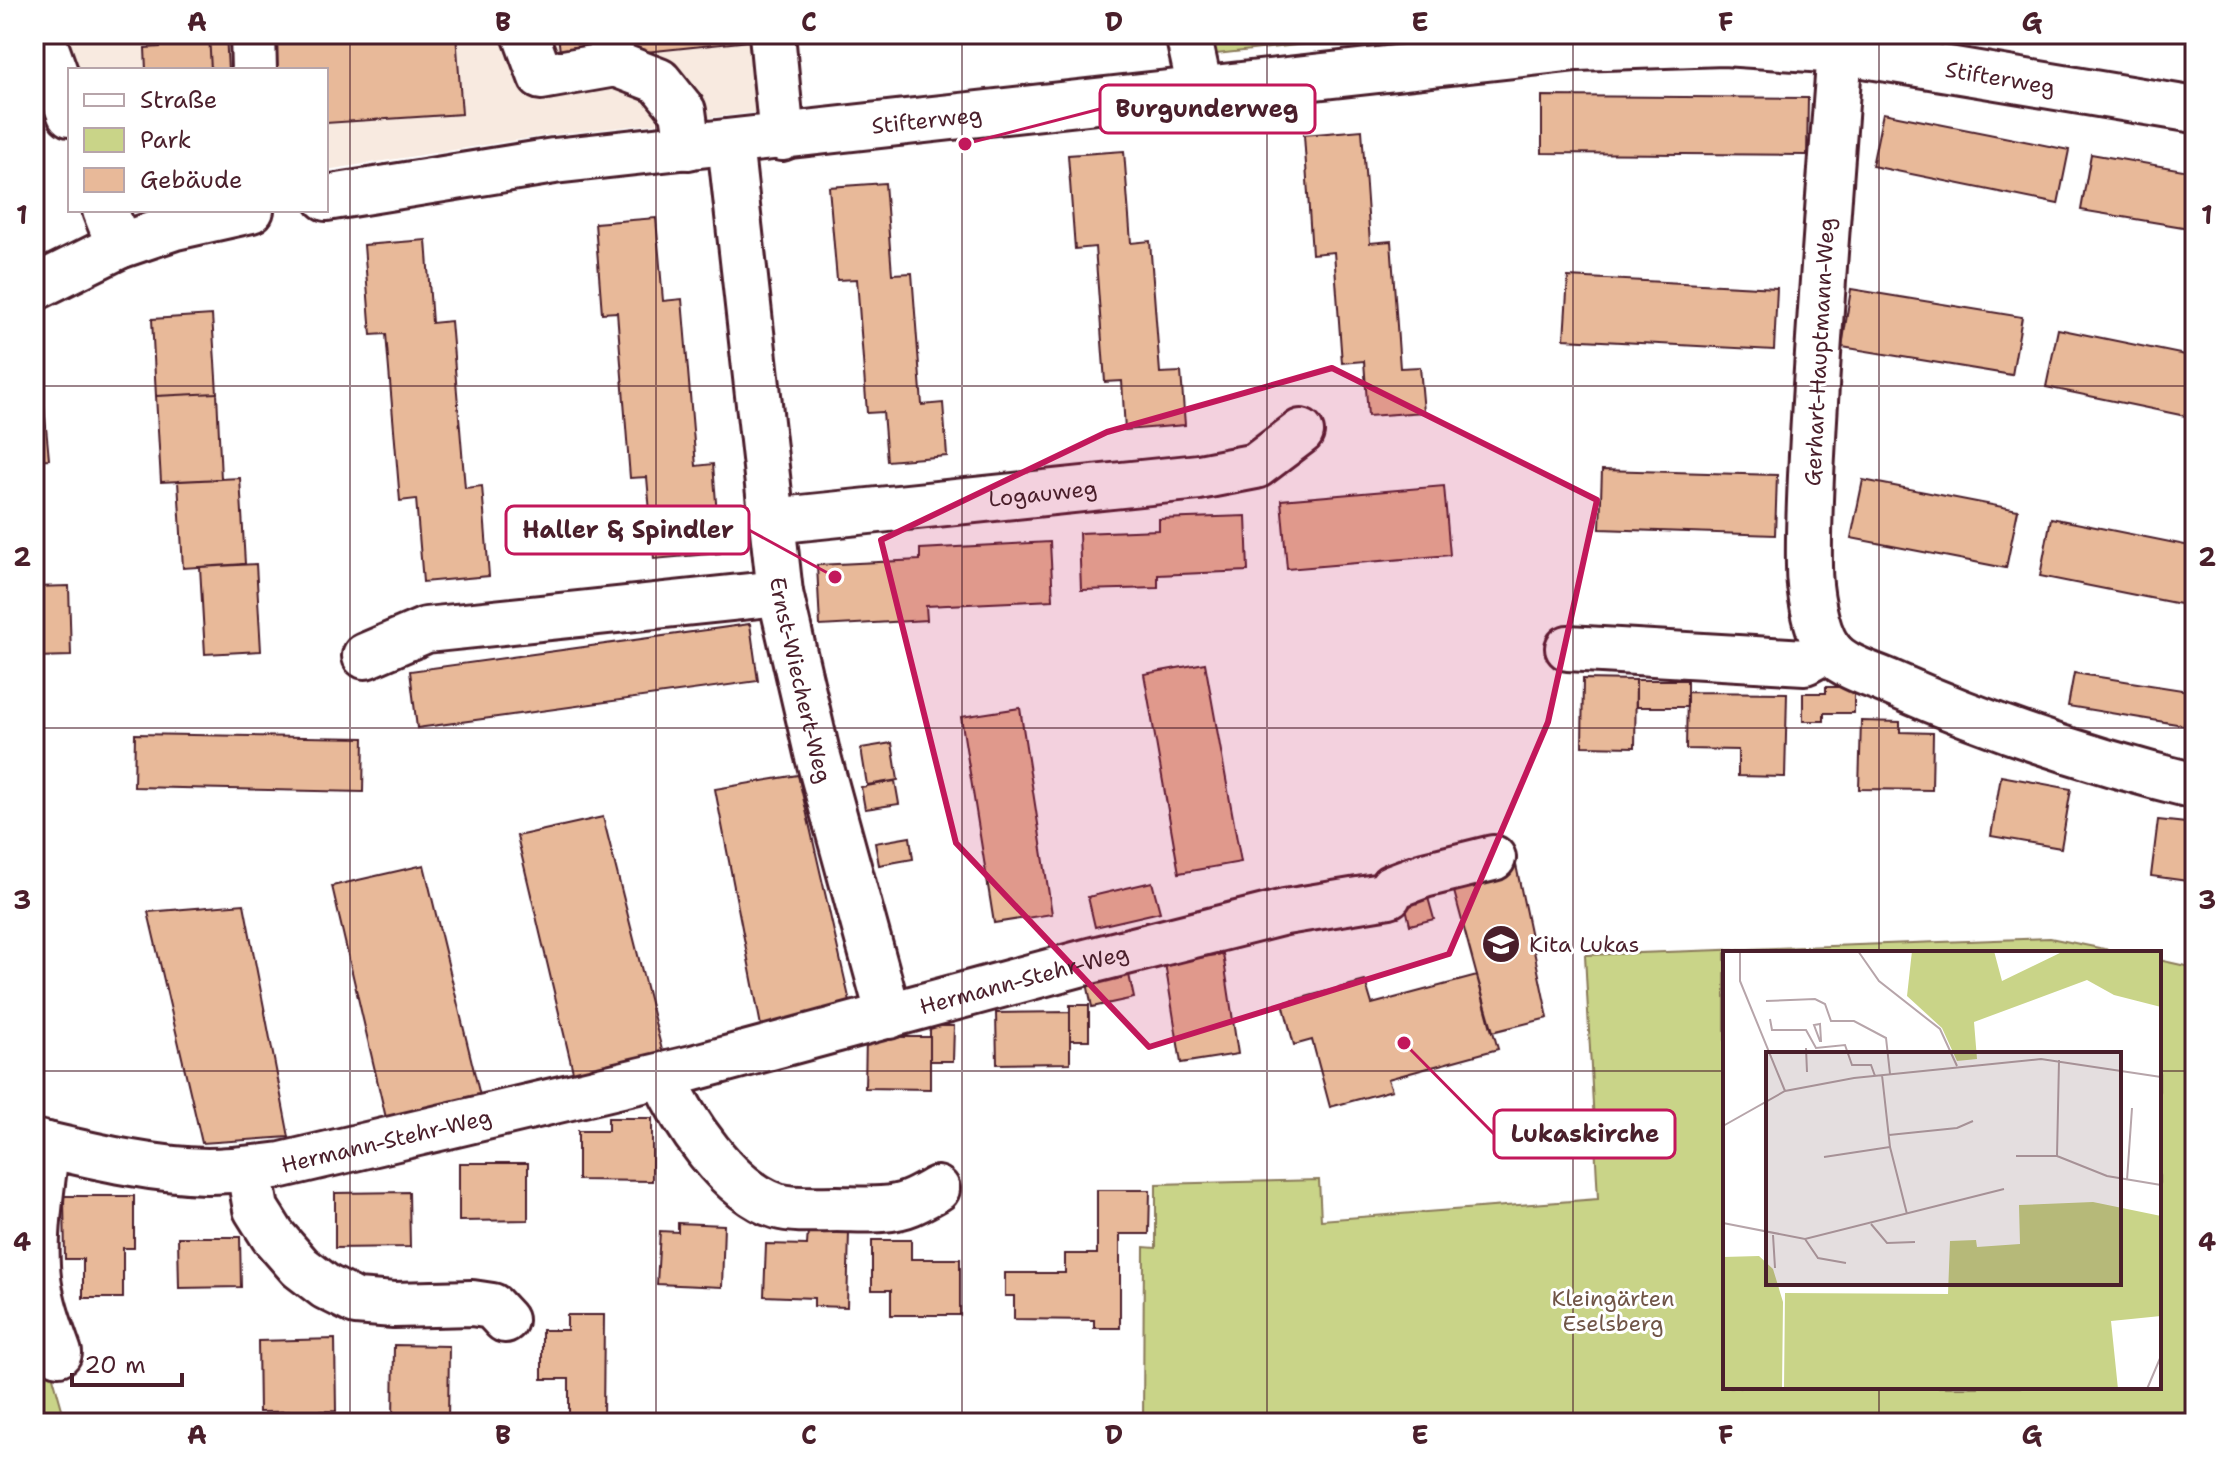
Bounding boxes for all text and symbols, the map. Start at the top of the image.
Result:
text: A [187,4,207,39]
text: B [495,4,511,39]
text: C [801,4,817,39]
text: D [1105,4,1123,39]
text: E [1411,4,1429,39]
text: F [1718,4,1734,39]
text: G [2022,4,2043,39]
street label: Stifterweg [1943,55,2057,102]
legend [68,68,328,212]
text: Straße [140,84,217,116]
callout: Burgunderweg [1100,85,1315,133]
text: Burgunderweg [1116,93,1298,125]
street label: Stifterweg [870,100,983,141]
text: Park [140,124,192,156]
text: Gebäude [140,164,242,196]
text: 1 [16,197,28,232]
text: 1 [2201,197,2213,232]
street label: Gerhart-Hauptmann-Weg [1798,217,1841,487]
street label: Logauweg [987,474,1098,514]
callout: Haller & Spindler [506,506,749,554]
text: Haller & Spindler [522,514,734,546]
text: 2 [13,539,31,574]
text: 2 [2198,539,2216,574]
street label: Ernst-Wiechert-Weg [763,576,838,786]
text: 3 [13,882,31,917]
text: 3 [2198,882,2216,917]
school or university icon: Kita Lukas [1480,923,1522,965]
place label: Kita Lukas [1529,930,1639,959]
street label: Hermann-Stehr-Weg [916,938,1132,1021]
inset map [1723,951,2161,1389]
street label: Hermann-Stehr-Weg [278,1102,494,1180]
callout: Lukaskirche [1494,1110,1675,1158]
text: Lukaskirche [1511,1118,1659,1150]
text: 4 [13,1224,31,1259]
text: 4 [2198,1224,2216,1259]
park label: Kleingärten Eselsberg [1552,1284,1674,1338]
scale bar [72,1337,182,1387]
text: 20 m [84,1349,146,1381]
text: A [187,1417,207,1452]
text: B [495,1417,511,1452]
text: C [801,1417,817,1452]
text: D [1105,1417,1123,1452]
text: E [1411,1417,1429,1452]
text: F [1718,1417,1734,1452]
text: G [2022,1417,2043,1452]

